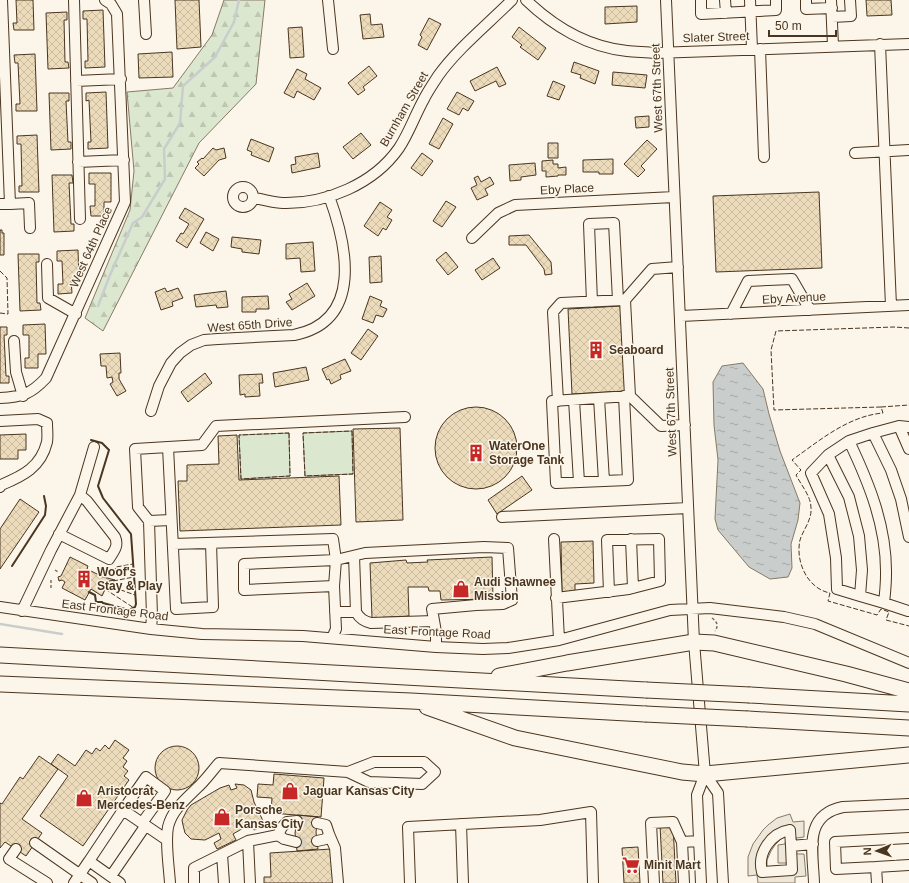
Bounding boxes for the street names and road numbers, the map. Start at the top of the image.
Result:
street label: Slater Street [682,29,750,45]
street label: West 67th Street [648,43,666,133]
street label: Burnham Street [377,69,431,149]
street label: Eby Place [540,181,595,197]
street label: West 64th Place [67,204,115,290]
street label: Eby Avenue [762,289,827,307]
street label: West 65th Drive [207,315,293,335]
street label: West 67th Street [662,367,680,457]
street label: East Frontage Road [61,597,169,623]
street label: East Frontage Road [383,622,491,642]

